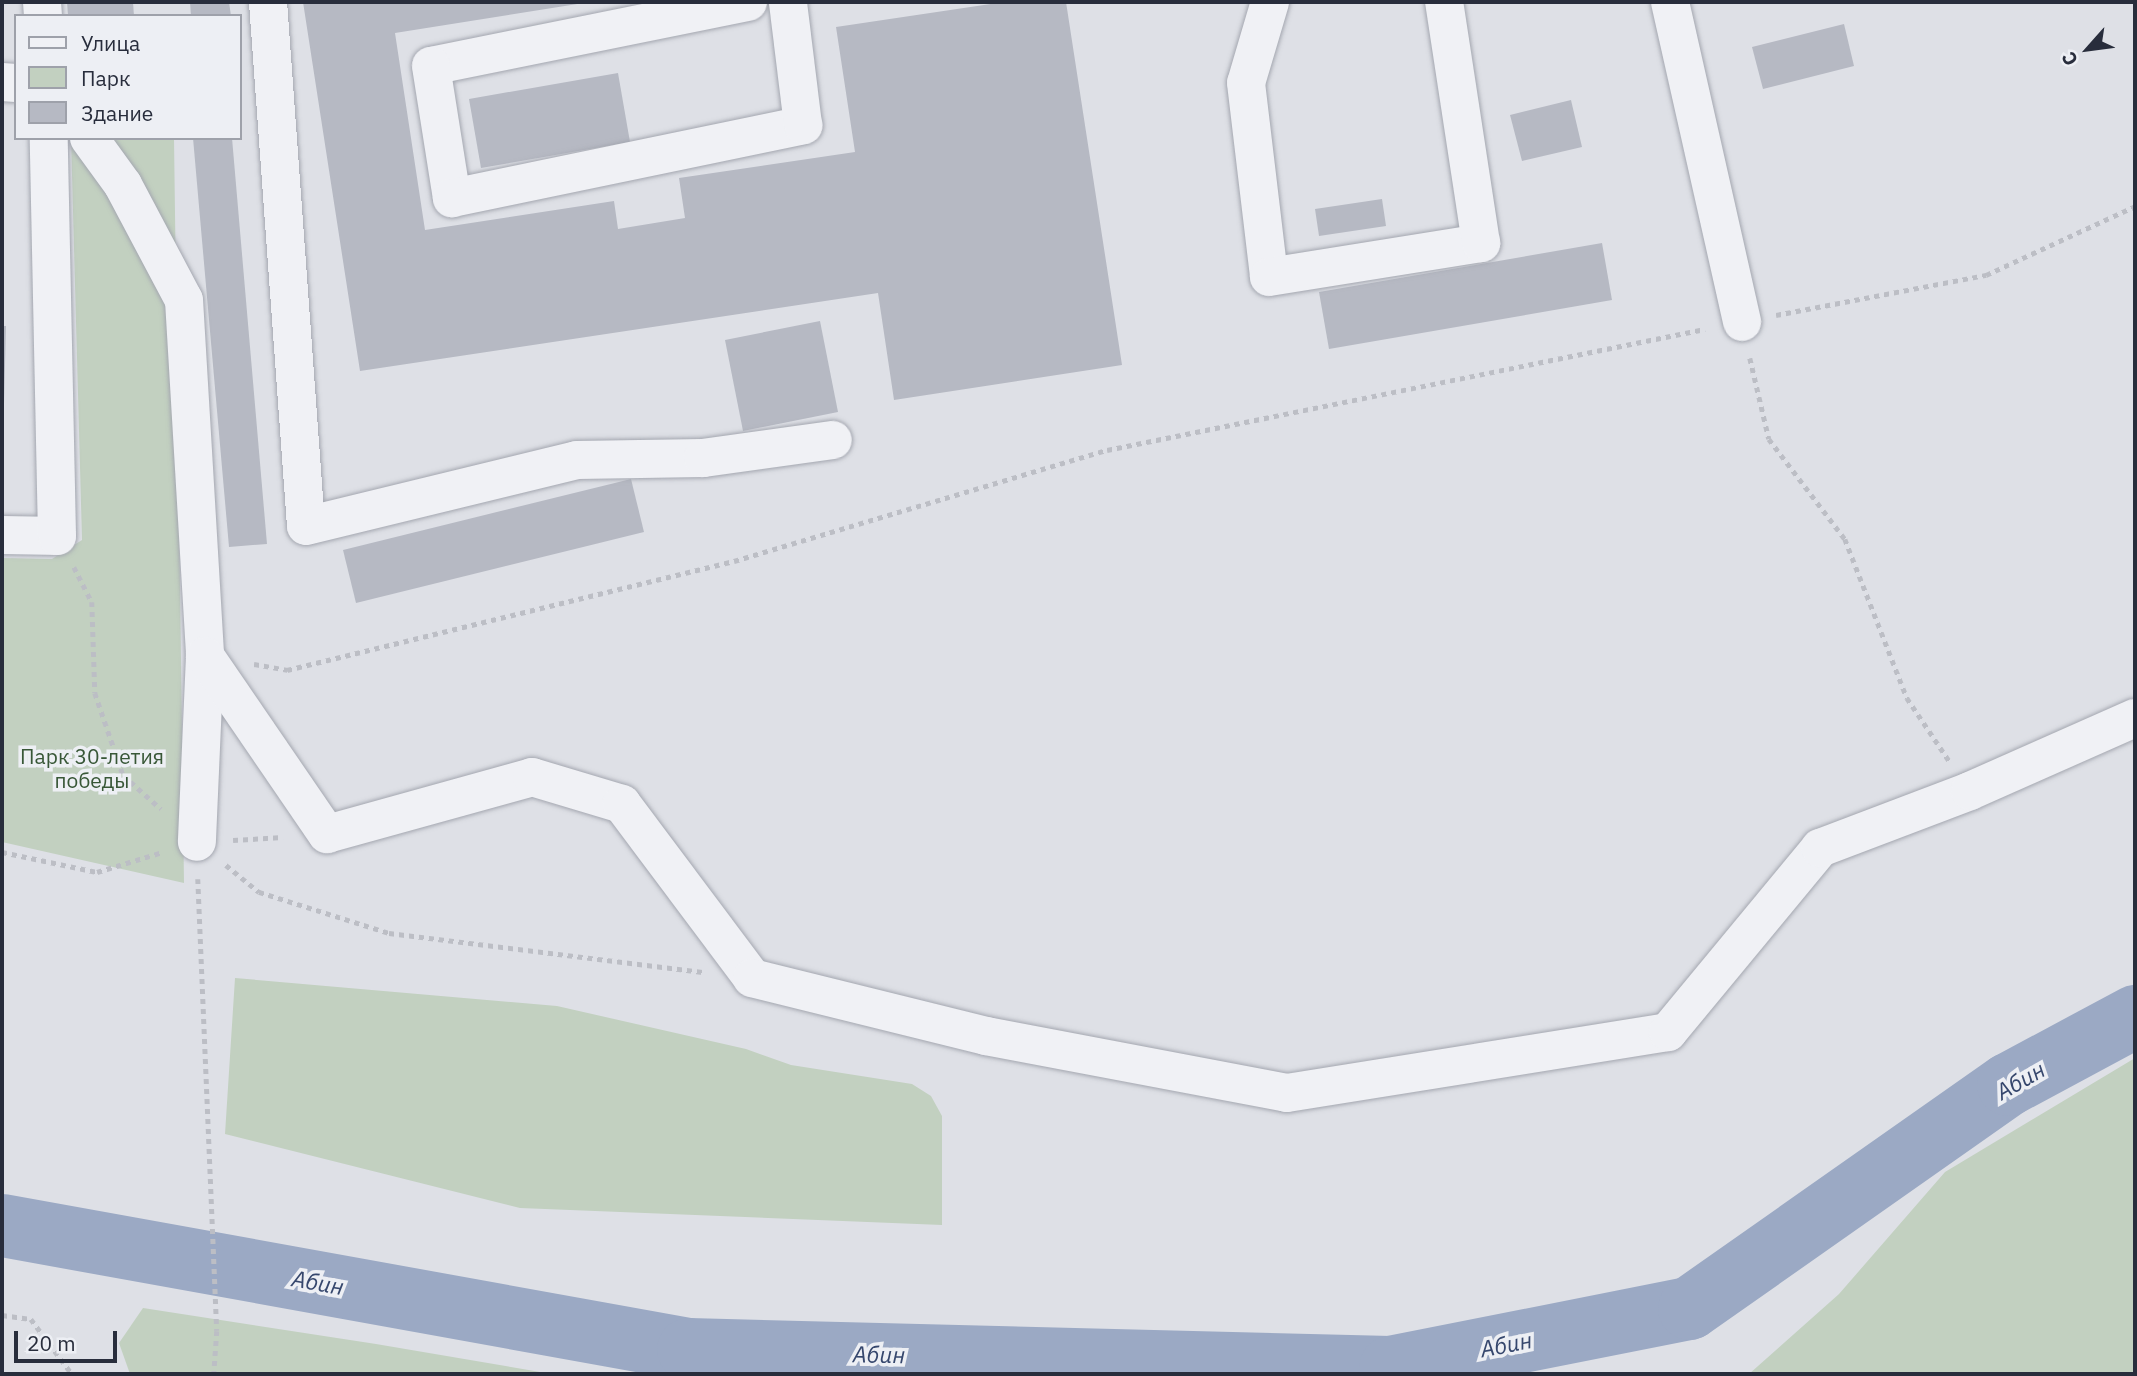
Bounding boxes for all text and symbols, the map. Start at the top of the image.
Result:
legend [14,14,242,140]
north arrow [2053,14,2123,84]
text: Улица [81,29,140,57]
text: С [2056,48,2083,70]
text: Парк [81,64,131,92]
text: Здание [81,99,153,127]
park label: Парк 30-летия победы [20,743,164,793]
water label: Абин [1990,1055,2050,1105]
water label: Абин [290,1264,346,1300]
scale bar [18,1316,121,1360]
water label: Абин [1478,1325,1534,1363]
text: 20 m [27,1329,76,1357]
water label: Абин [853,1340,905,1368]

